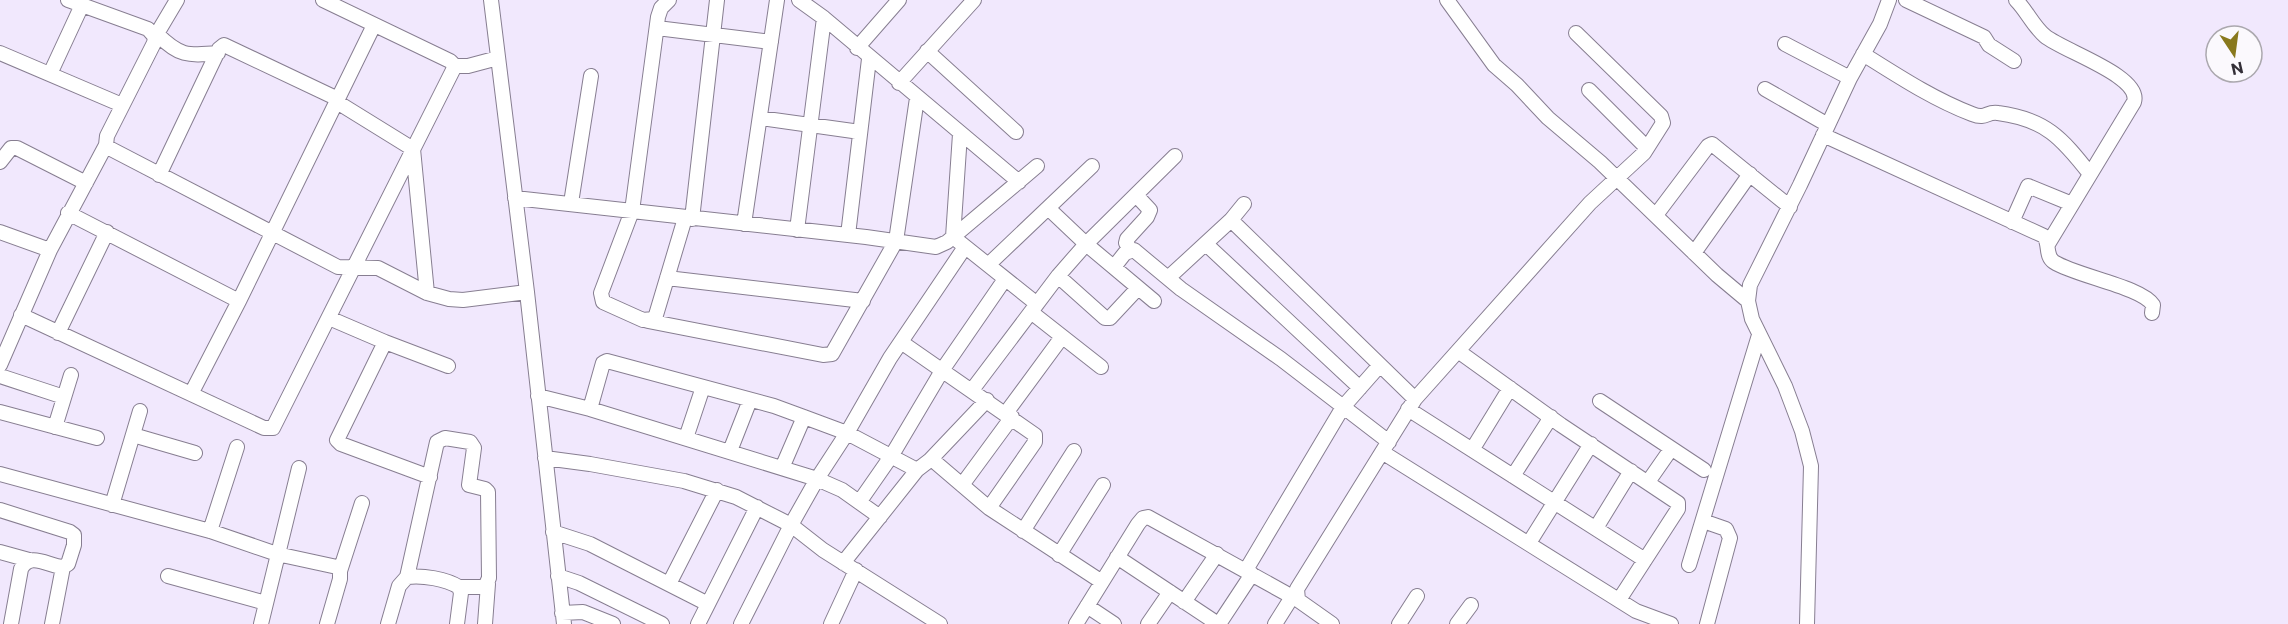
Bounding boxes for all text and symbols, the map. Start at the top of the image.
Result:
north arrow [2204,24,2264,84]
text: N [2230,58,2245,80]

